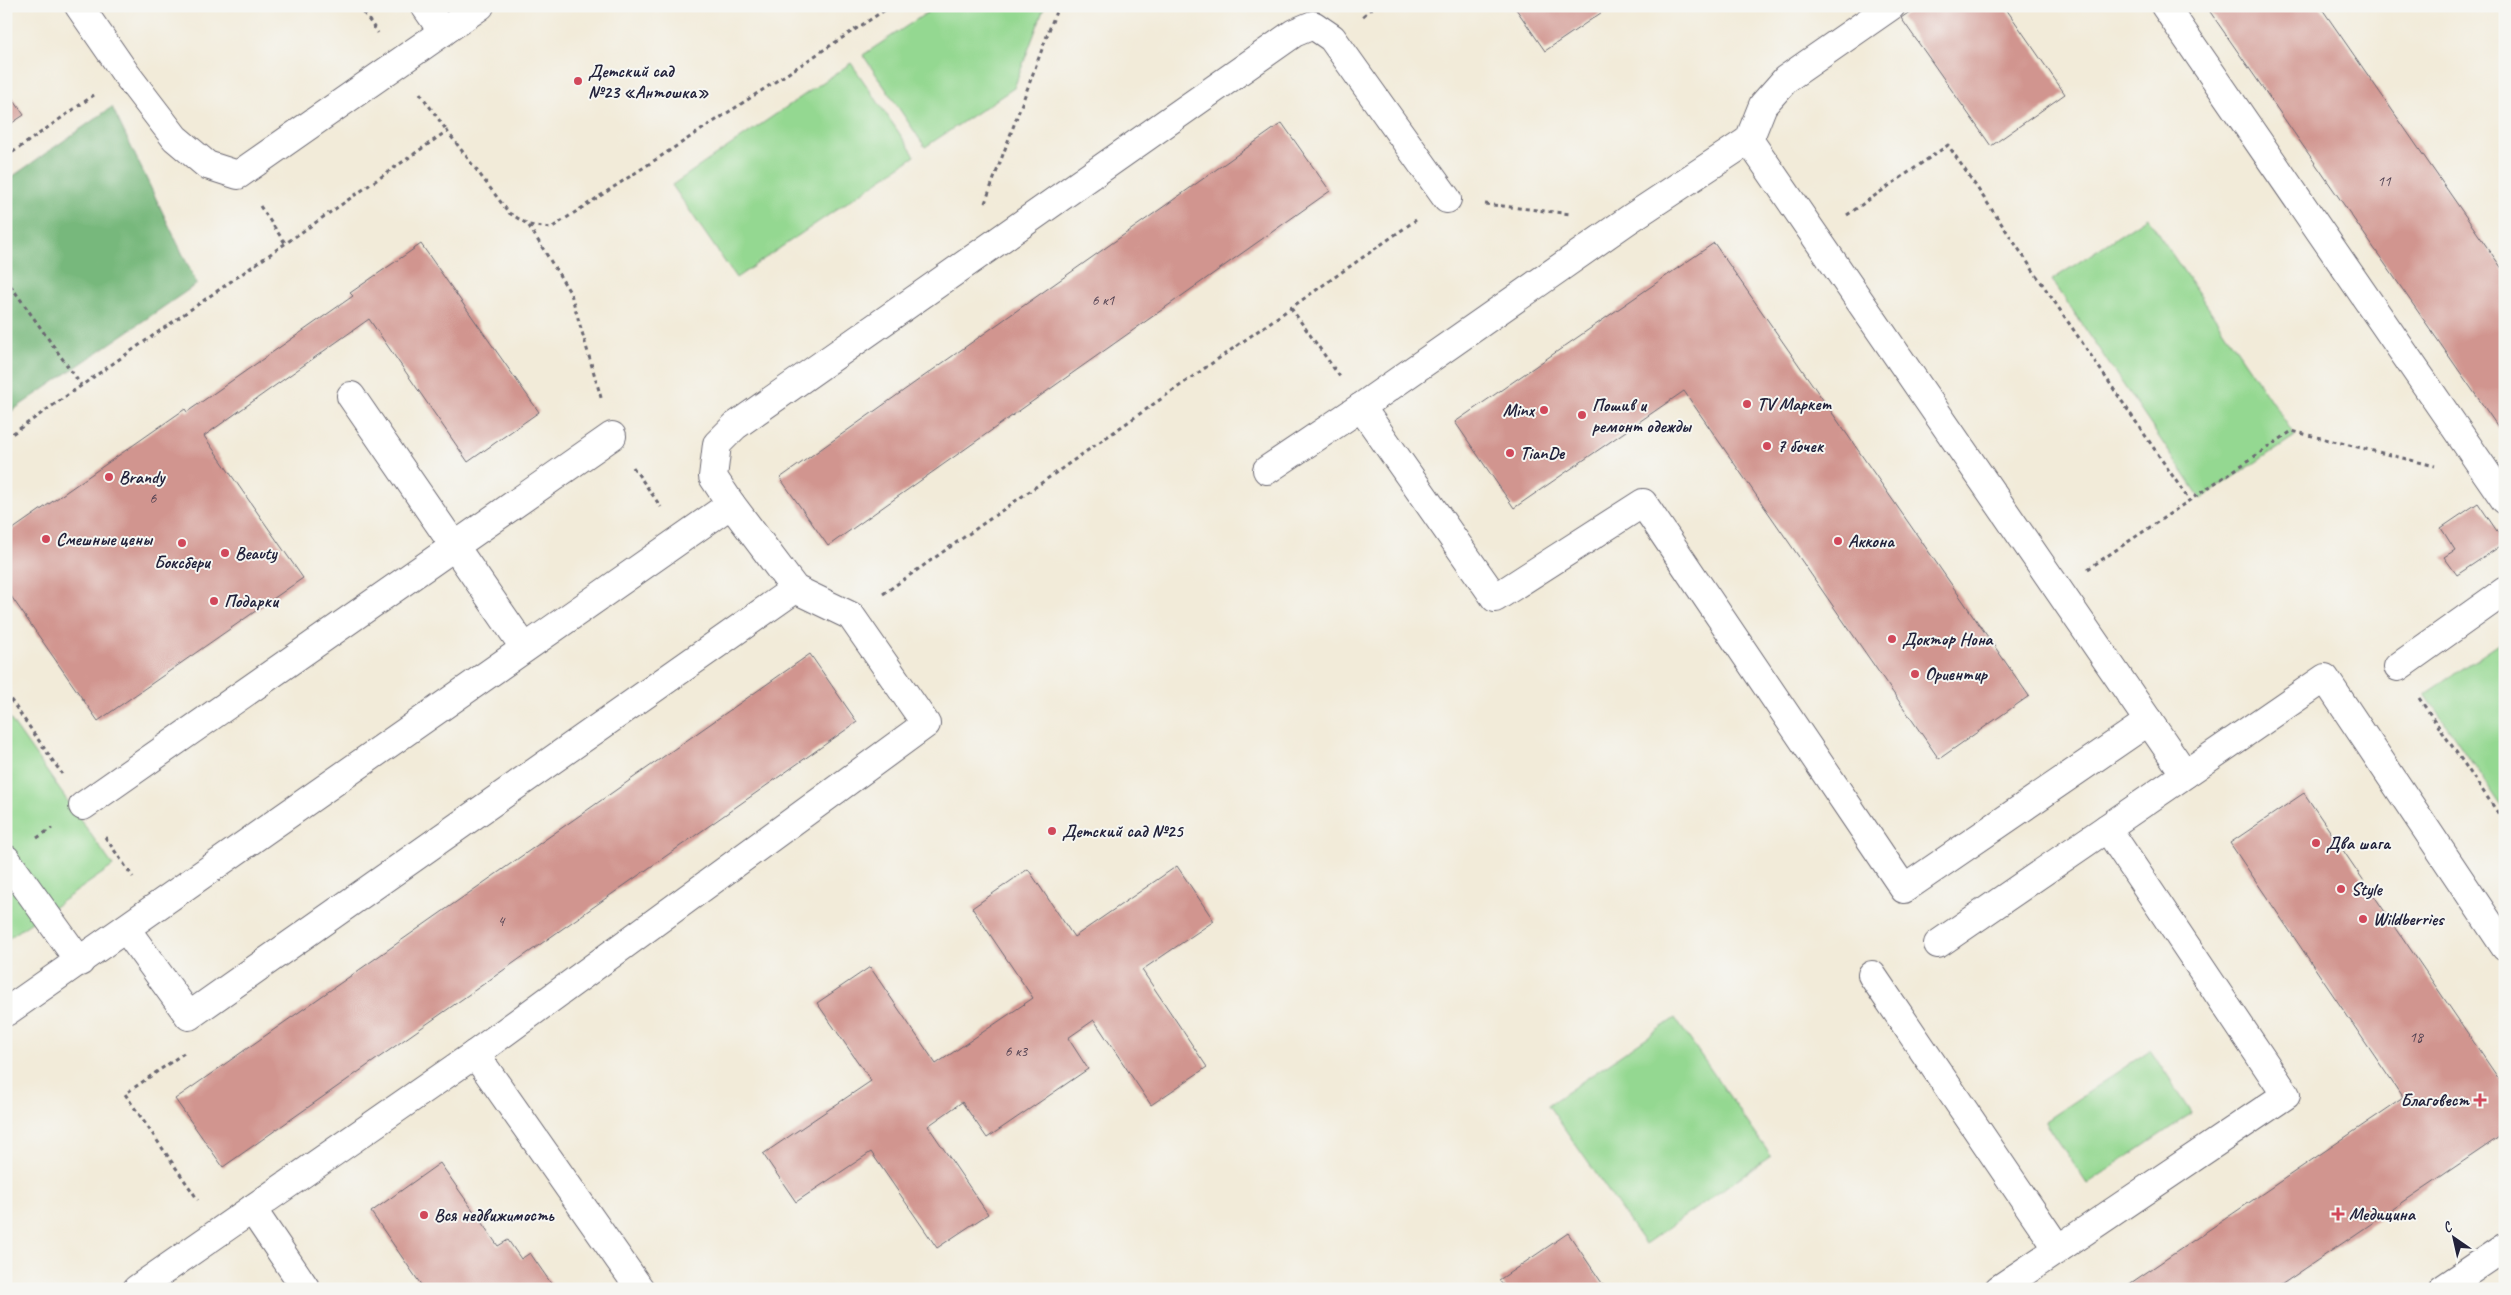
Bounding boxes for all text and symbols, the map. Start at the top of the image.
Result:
place label: Детский сад №23 «Антошка» [588,60,709,103]
marker: Детский сад №23 «Антошка» [572,75,584,87]
house number: 11 [2377,172,2392,191]
house number: 6 к1 [1092,291,1116,310]
place label: TV Маркет [1757,393,1833,415]
place label: Пошив и ремонт одежды [1592,394,1693,437]
marker: TV Маркет [1741,398,1753,410]
place label: Minx [1503,399,1536,421]
marker: Minx [1538,404,1550,416]
marker: Пошив и ремонт одежды [1576,409,1588,421]
place label: 7 бочек [1777,435,1825,457]
marker: 7 бочек [1761,440,1773,452]
place label: TianDe [1520,442,1566,464]
marker: TianDe [1504,447,1516,459]
place label: Brandy [119,466,166,488]
marker: Brandy [103,471,115,483]
house number: 6 [150,489,158,508]
place label: Смешные цены [56,528,154,550]
place label: Аккона [1848,530,1895,552]
marker: Смешные цены [40,533,52,545]
marker: Аккона [1832,535,1844,547]
marker: Боксбери [176,537,188,549]
place label: Beauty [235,542,278,564]
marker: Beauty [219,547,231,559]
place label: Боксбери [154,551,212,573]
place label: Подарки [224,590,280,612]
marker: Подарки [208,595,220,607]
place label: Доктор Нона [1902,628,1994,650]
marker: Доктор Нона [1886,633,1898,645]
place label: Ориентир [1925,663,1988,685]
marker: Ориентир [1909,668,1921,680]
place label: Детский сад №25 [1062,820,1185,842]
marker: Детский сад №25 [1046,825,1058,837]
place label: Два шага [2326,832,2392,854]
marker: Два шага [2310,837,2322,849]
place label: Style [2351,878,2384,900]
marker: Style [2335,883,2347,895]
place label: Wildberries [2373,908,2445,930]
house number: 4 [498,912,506,931]
marker: Wildberries [2357,913,2369,925]
house number: 18 [2409,1028,2424,1047]
house number: 6 к3 [1005,1042,1029,1061]
place label: Благовест [2400,1089,2470,1111]
marker: Благовест [2473,1093,2487,1107]
place label: Медицина [2349,1203,2417,1225]
place label: Вся недвижимость [434,1204,556,1226]
marker: Медицина [2331,1207,2345,1221]
marker: Вся недвижимость [418,1209,430,1221]
north arrow [2428,1212,2478,1262]
text: С [2439,1217,2456,1237]

